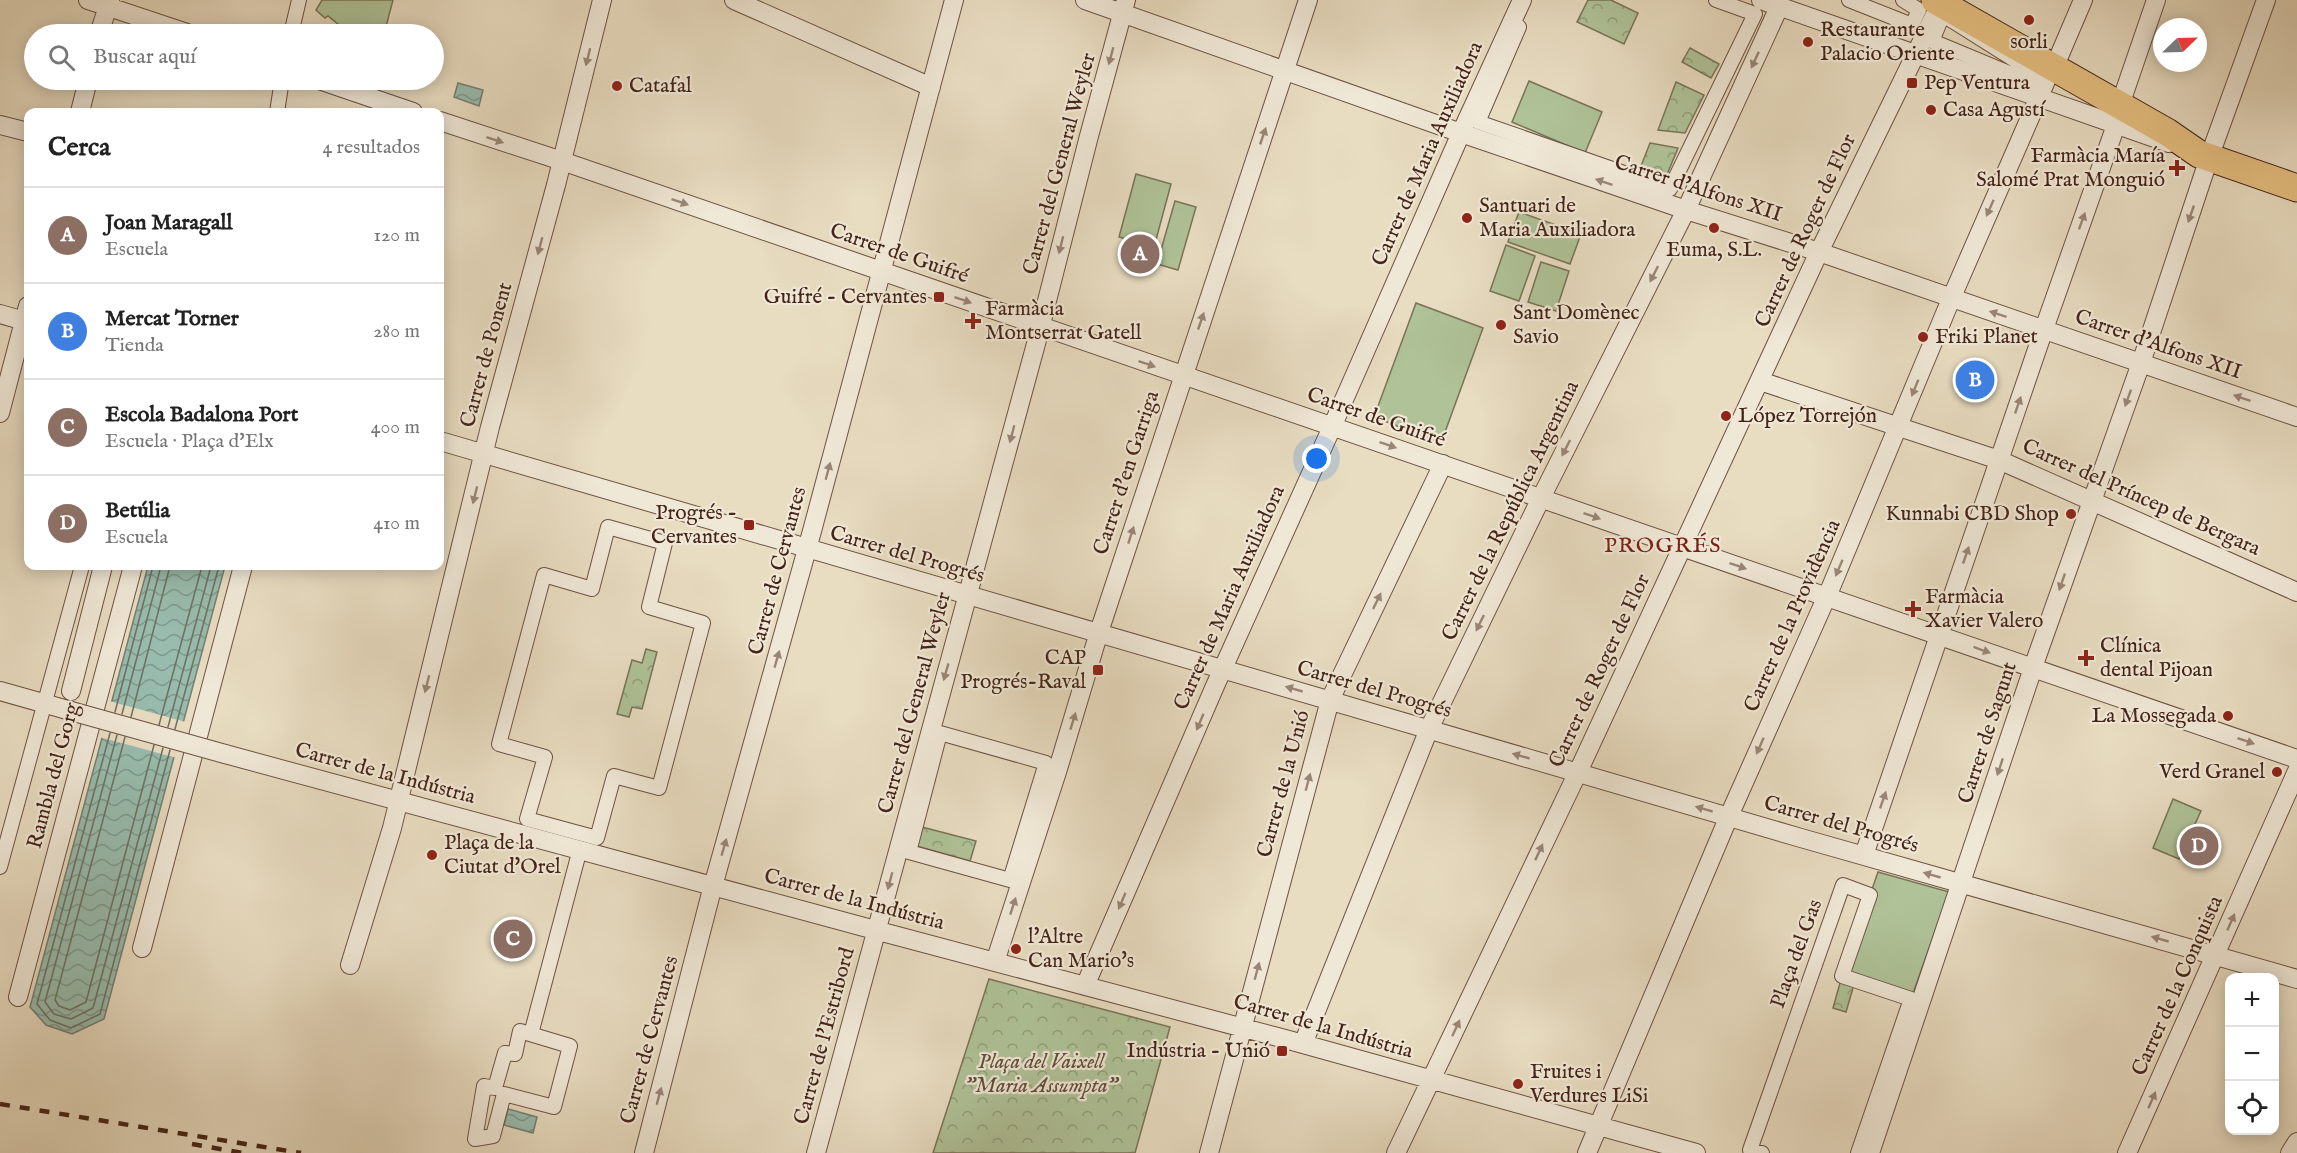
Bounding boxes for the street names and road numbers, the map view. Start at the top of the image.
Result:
street label: Carrer de Maria Auxiliadora [1366,37,1490,271]
street label: Carrer del General Weyler [1017,50,1103,278]
street label: Carrer de Roger de Flor [1749,130,1863,332]
street label: Carrer d'Alfons XII [1611,149,1785,229]
street label: Carrer de Guifré [826,218,972,290]
street label: Carrer de Ponent [455,280,519,430]
street label: Carrer d'Alfons XII [2071,304,2245,386]
street label: Carrer de la República Argentina [1436,376,1586,646]
street label: Carrer de Guifré [1303,382,1449,454]
street label: Carrer d'en Garriga [1088,387,1167,558]
street label: Carrer del Príncep de Bergara [2018,433,2265,563]
street label: Carrer de Maria Auxiliadora [1168,481,1292,715]
street label: Carrer de Cervantes [743,484,813,658]
street label: Carrer de la Providència [1738,515,1848,716]
street label: Carrer del Progrés [826,520,988,590]
street label: Carrer de Roger de Flor [1543,570,1657,772]
street label: Carrer del General Weyler [872,589,958,817]
street label: Carrer del Progrés [1293,655,1455,725]
street label: Carrer de Sagunt [1952,659,2024,807]
street label: Rambla del Gorg [22,700,87,852]
street label: Carrer de la Unió [1251,707,1317,861]
street label: Carrer de la Indústria [292,737,479,811]
street label: Carrer del Progrés [1760,790,1922,860]
street label: Carrer de la Indústria [761,863,948,937]
street label: Carrer de la Conquista [2126,891,2230,1080]
street label: Plaça del Gas [1765,896,1829,1012]
street label: Carrer de l'Estribord [788,944,862,1127]
street label: Carrer de Cervantes [615,953,685,1127]
street label: Carrer de la Indústria [1230,988,1417,1066]

